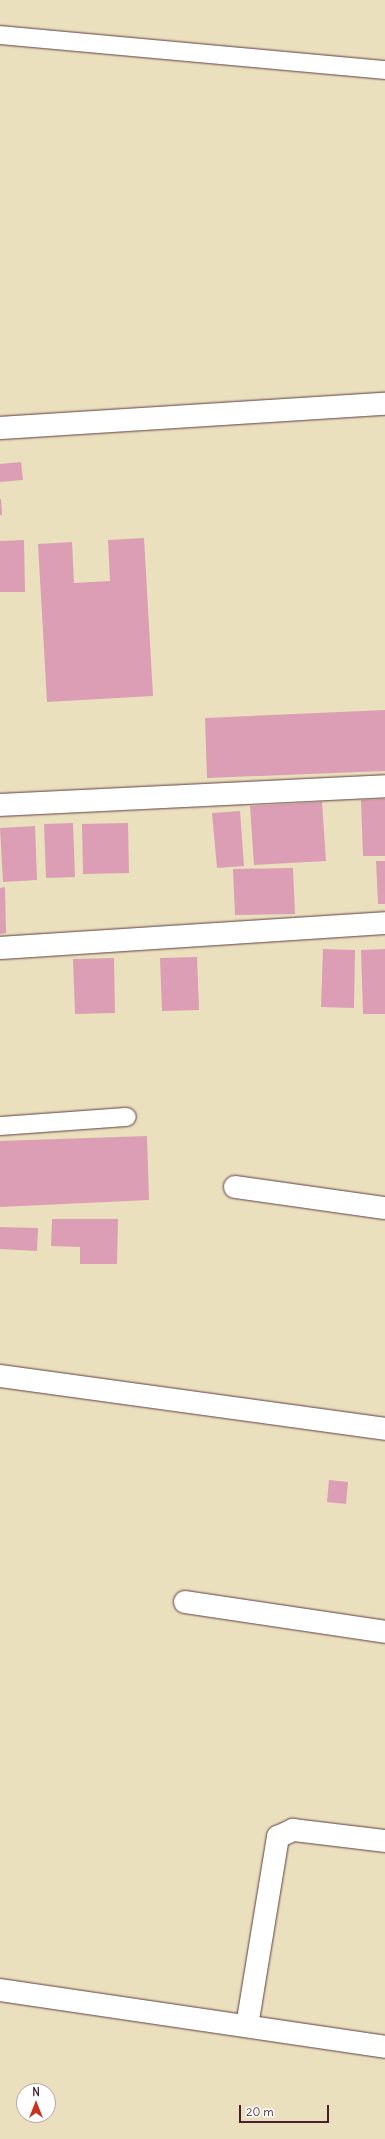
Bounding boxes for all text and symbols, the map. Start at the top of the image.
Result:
north arrow [16,2083,56,2123]
text: N [32,2085,40,2099]
scale bar [241,2097,331,2123]
text: 20 m [246,2104,274,2119]

